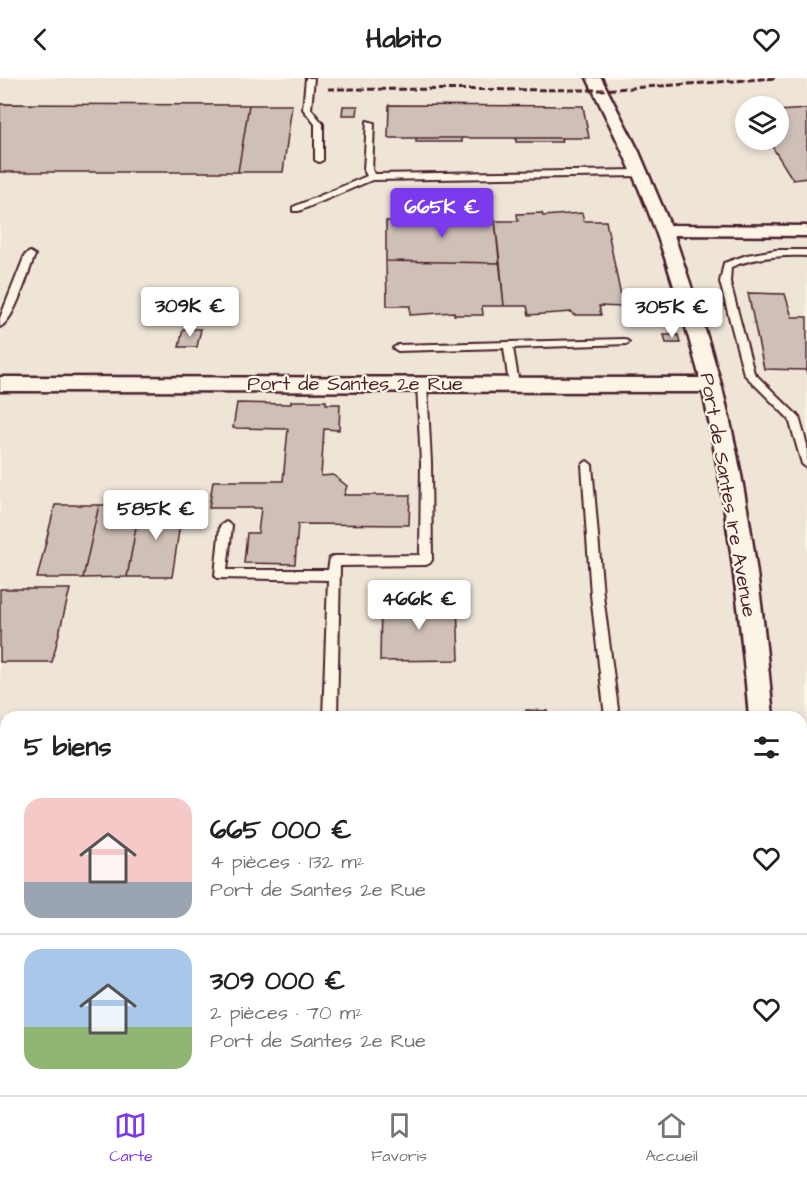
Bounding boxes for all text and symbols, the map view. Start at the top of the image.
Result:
text: Habito [366,20,441,58]
icon: back [24,23,57,56]
icon: heart [750,23,783,56]
map controls [735,96,789,150]
button: layers [735,96,789,150]
pin: 665K € [393,188,491,239]
text: 665K € [404,193,480,221]
pin: 309K € [141,287,239,338]
pin: 305K € [623,288,721,339]
text: 309K € [155,292,225,320]
text: 305K € [636,293,708,321]
street label: Port de Santes 2e Rue [247,370,463,398]
street label: Port de Santes 1re Avenue [693,371,763,620]
pin: 585K € [107,490,205,541]
text: 585K € [117,495,195,523]
pin: 466K € [370,580,468,631]
text: 466K € [382,585,456,613]
text: 5 biens [24,729,111,765]
icon: filters [750,731,783,764]
text: 665 000 € [210,812,352,848]
icon: home [72,822,144,894]
icon: heart [750,842,783,875]
text: 4 pièces · 132 m² [210,848,364,876]
text: Port de Santes 2e Rue [210,876,426,904]
text: 309 000 € [210,963,345,999]
icon: home [72,973,144,1045]
icon: heart [750,993,783,1026]
text: 2 pièces · 70 m² [210,999,363,1027]
text: Port de Santes 2e Rue [210,1027,426,1055]
tab: Carte [109,1109,153,1167]
tab: Favoris [371,1109,427,1167]
tab: Accueil [646,1109,698,1167]

